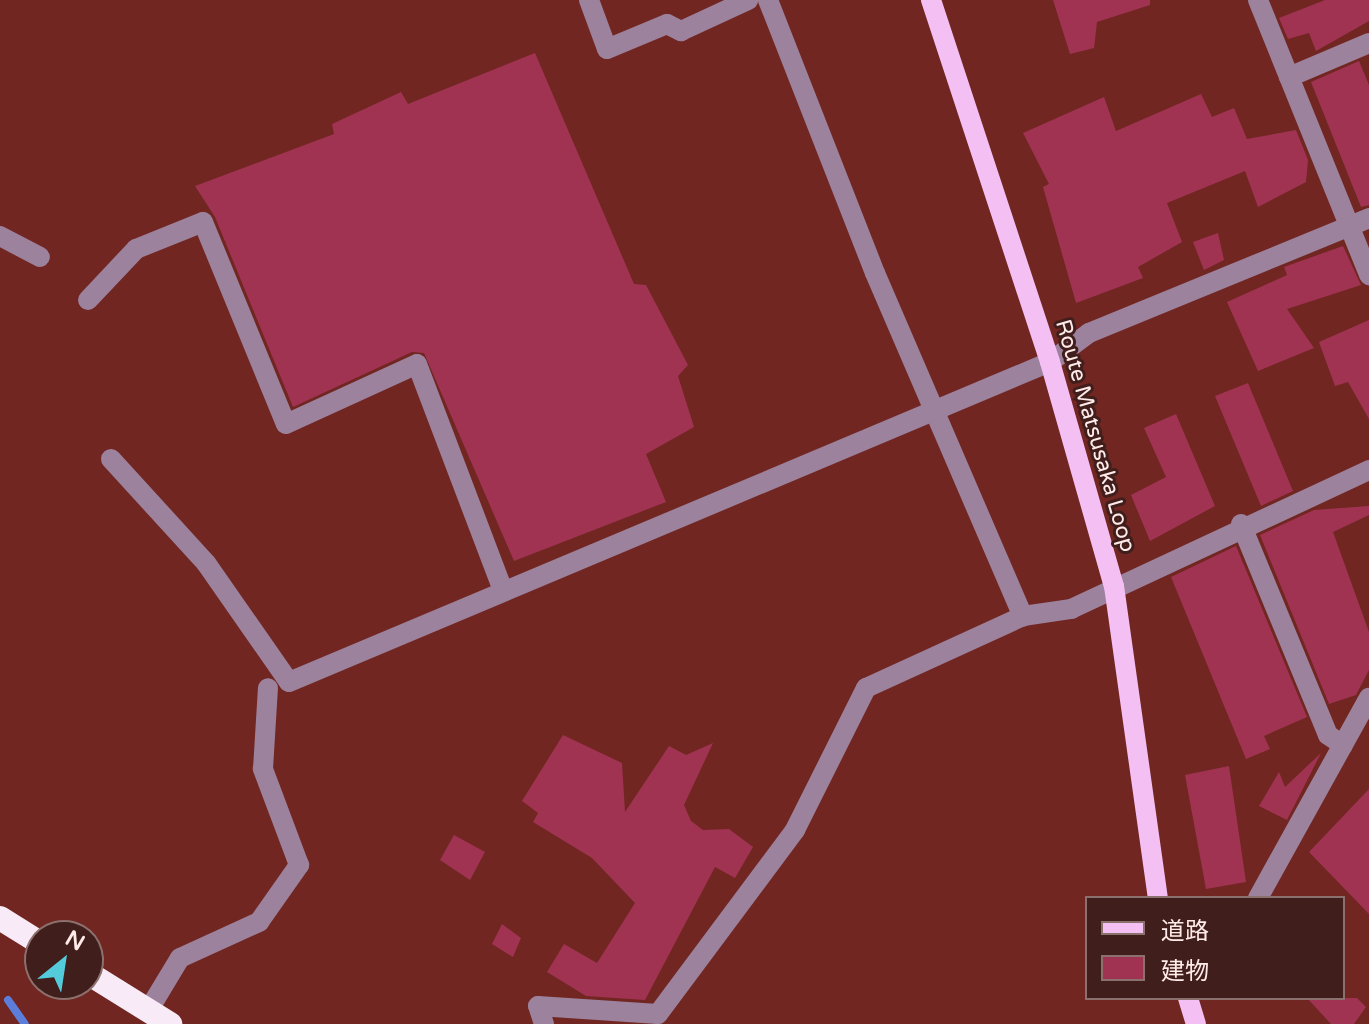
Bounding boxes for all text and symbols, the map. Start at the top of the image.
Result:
street label: Route Matsusaka Loop [1049,317,1141,555]
legend [1085,896,1345,1000]
text: 道路 [1161,917,1209,946]
north arrow [24,920,104,1000]
text: N [61,925,89,957]
text: 建物 [1161,957,1209,986]

